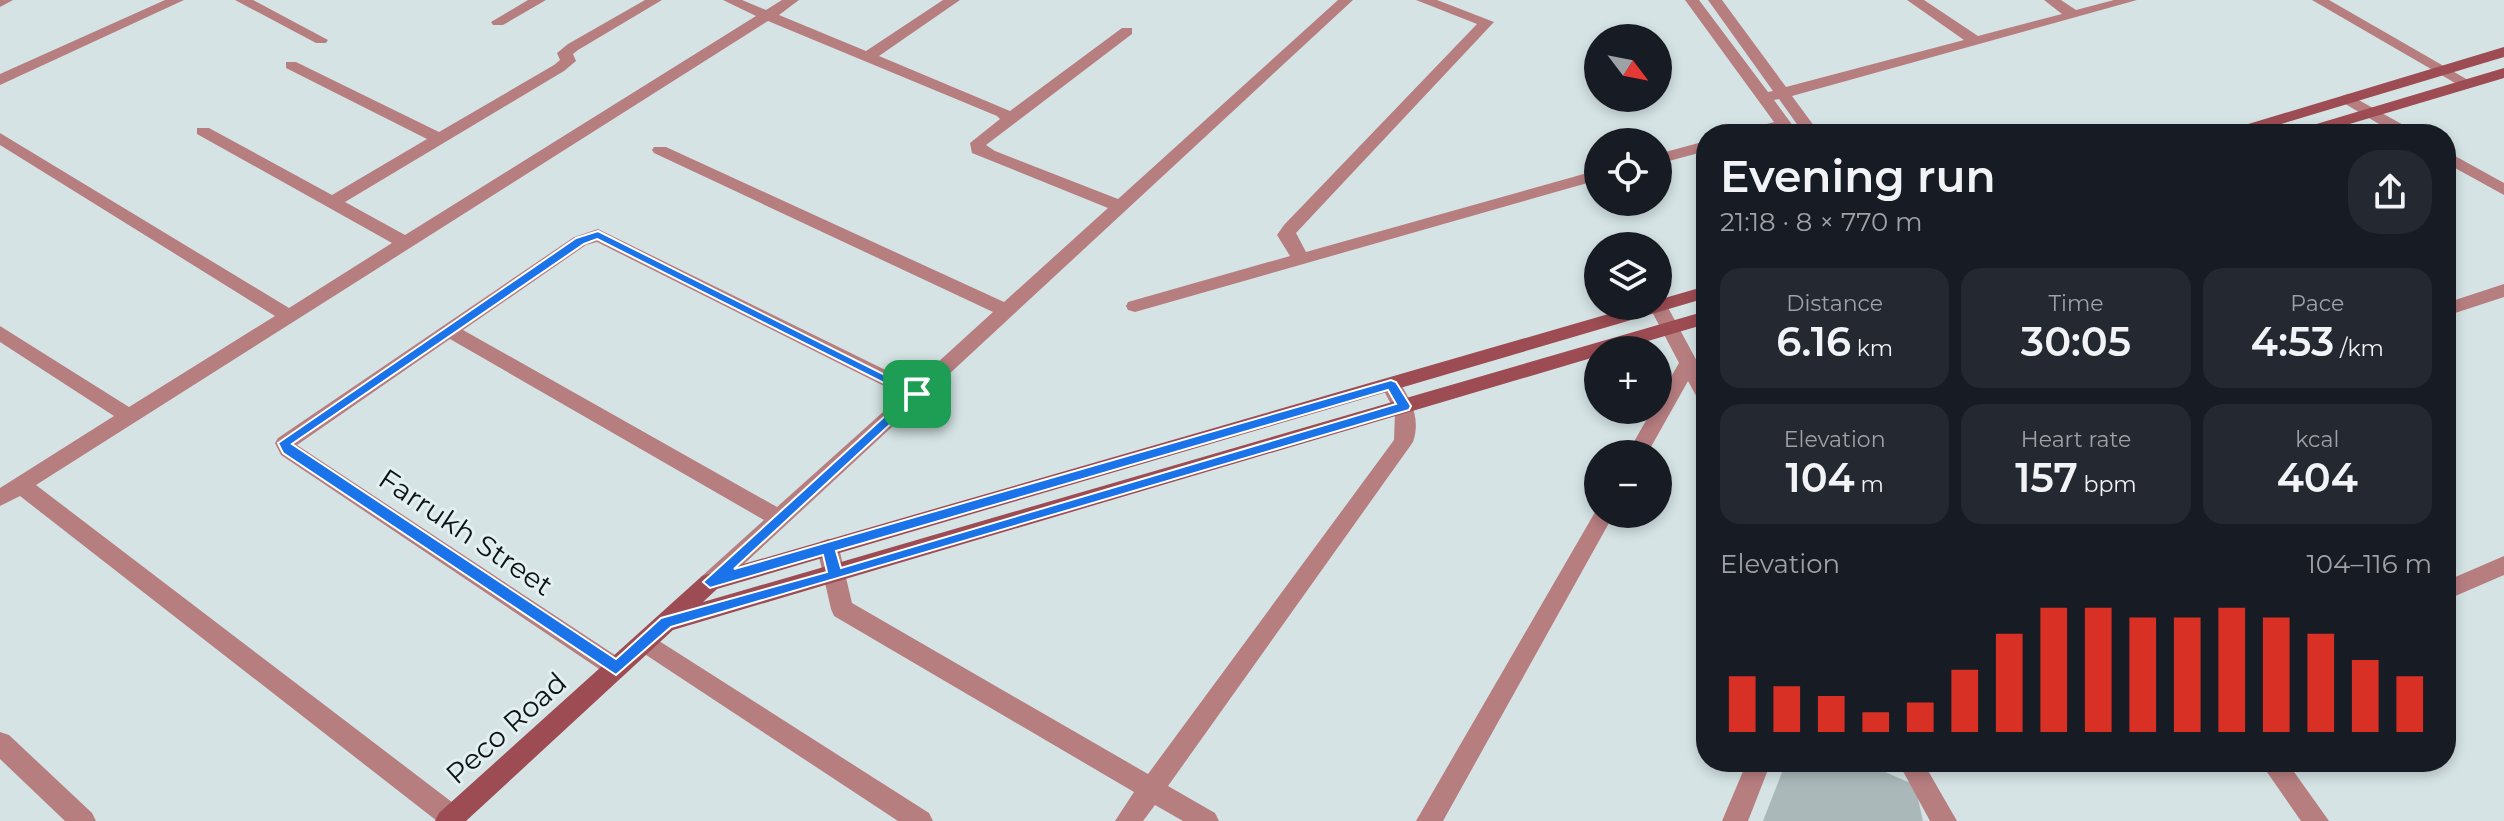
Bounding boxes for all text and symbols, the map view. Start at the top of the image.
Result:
north arrow [1584,24,1672,112]
map controls [1584,24,1672,528]
button: locate [1584,128,1672,216]
text: Evening run [1720,149,1996,203]
button: share [2348,150,2432,234]
text: 21:18 · 8 × 770 m [1720,206,1923,238]
button: layers [1584,232,1672,320]
text: Distance [1786,290,1883,317]
text: Time [2048,290,2104,317]
text: Pace [2290,290,2344,317]
text: 6.16 [1776,317,1851,366]
text: 30:05 [2021,317,2131,366]
text: 4:53 [2251,317,2334,366]
text: km [1851,335,1893,362]
text: /km [2334,335,2384,362]
button: + [1584,336,1672,424]
pin [883,360,951,428]
icon: arrive [895,372,939,416]
text: Elevation [1784,426,1886,453]
text: Heart rate [2021,426,2131,453]
text: kcal [2295,426,2339,453]
button: − [1584,440,1672,528]
text: 104 [1785,453,1855,502]
text: 157 [2015,453,2078,502]
text: 404 [2277,453,2358,502]
street label: Farrukh Street [373,461,559,603]
text: m [1855,471,1884,498]
text: bpm [2078,471,2137,498]
text: Elevation [1720,548,1840,580]
text: 104–116 m [2306,548,2432,580]
street label: Peco Road [439,665,573,791]

